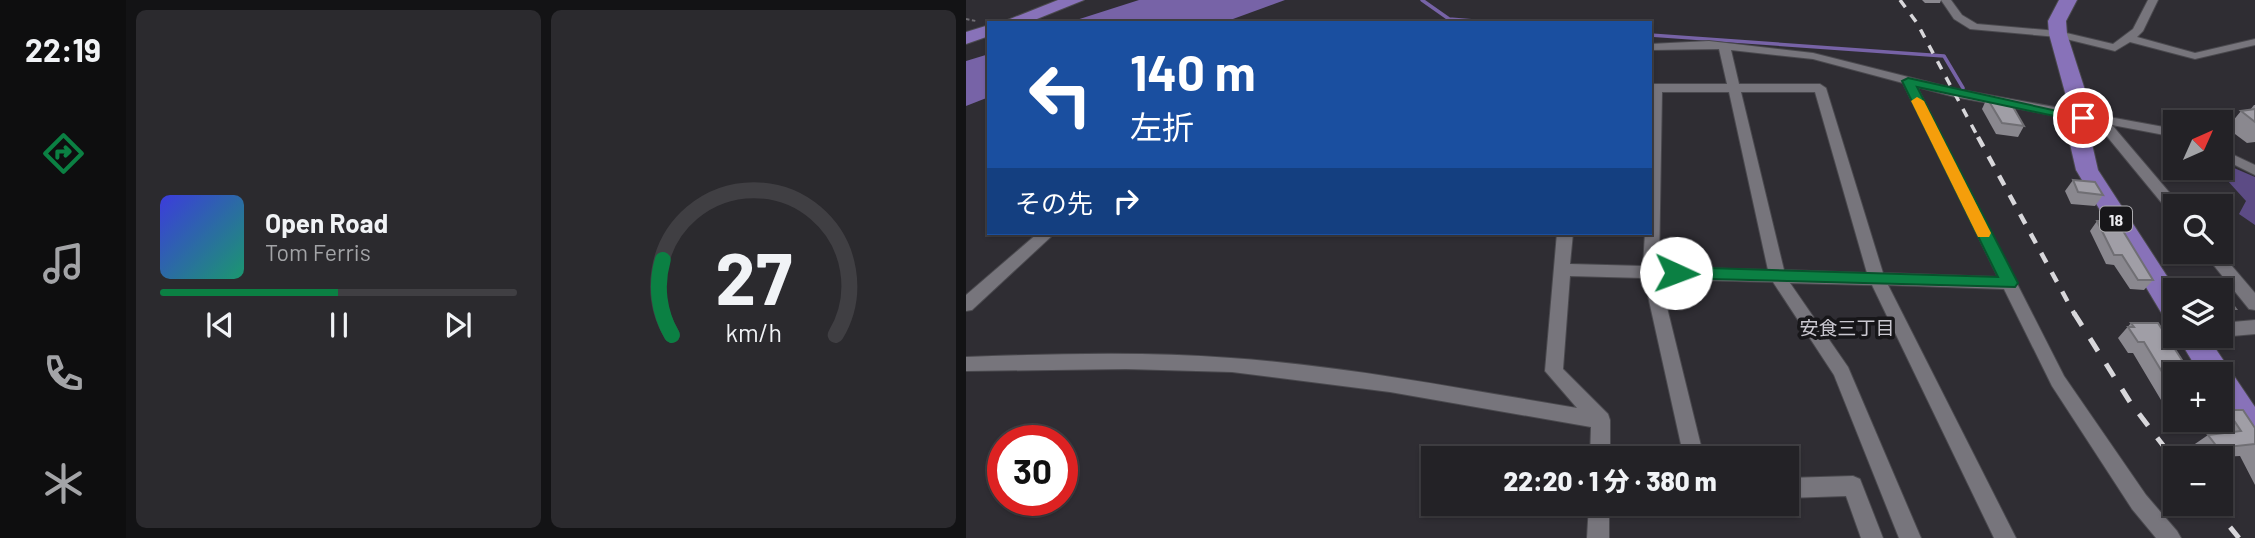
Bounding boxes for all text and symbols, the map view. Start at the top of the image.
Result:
text: 22:19 [25,30,101,68]
text: 140 m [1130,42,1256,101]
icon: left [1015,49,1106,140]
pin [2053,88,2113,148]
icon: arrive [2064,99,2102,137]
text: 左折 [1130,107,1194,145]
north arrow [2163,110,2233,180]
map controls [2163,110,2233,516]
icon: directions [39,129,88,178]
icon: right [1107,182,1145,220]
text: その先 [1015,187,1093,218]
button: search [2163,194,2233,264]
road number: 18 [2100,206,2132,232]
text: Open Road [265,207,388,238]
text: 27 [715,232,792,320]
position arrow [1639,236,1713,310]
text: Tom Ferris [265,238,371,266]
icon: music [39,239,88,288]
button: layers [2163,278,2233,348]
icon: previous [201,306,239,344]
icon: pause [320,306,358,344]
icon: next [439,306,477,344]
district label: 安食三丁目 [1799,316,1895,339]
text: km/h [725,317,782,347]
icon: phone [39,349,88,398]
button: + [2163,362,2233,432]
speed limit sign: 30 [987,425,1078,516]
button: − [2163,446,2233,516]
icon: climate [39,459,88,508]
text: 22:20 · 1 分 · 380 m [1503,465,1717,496]

